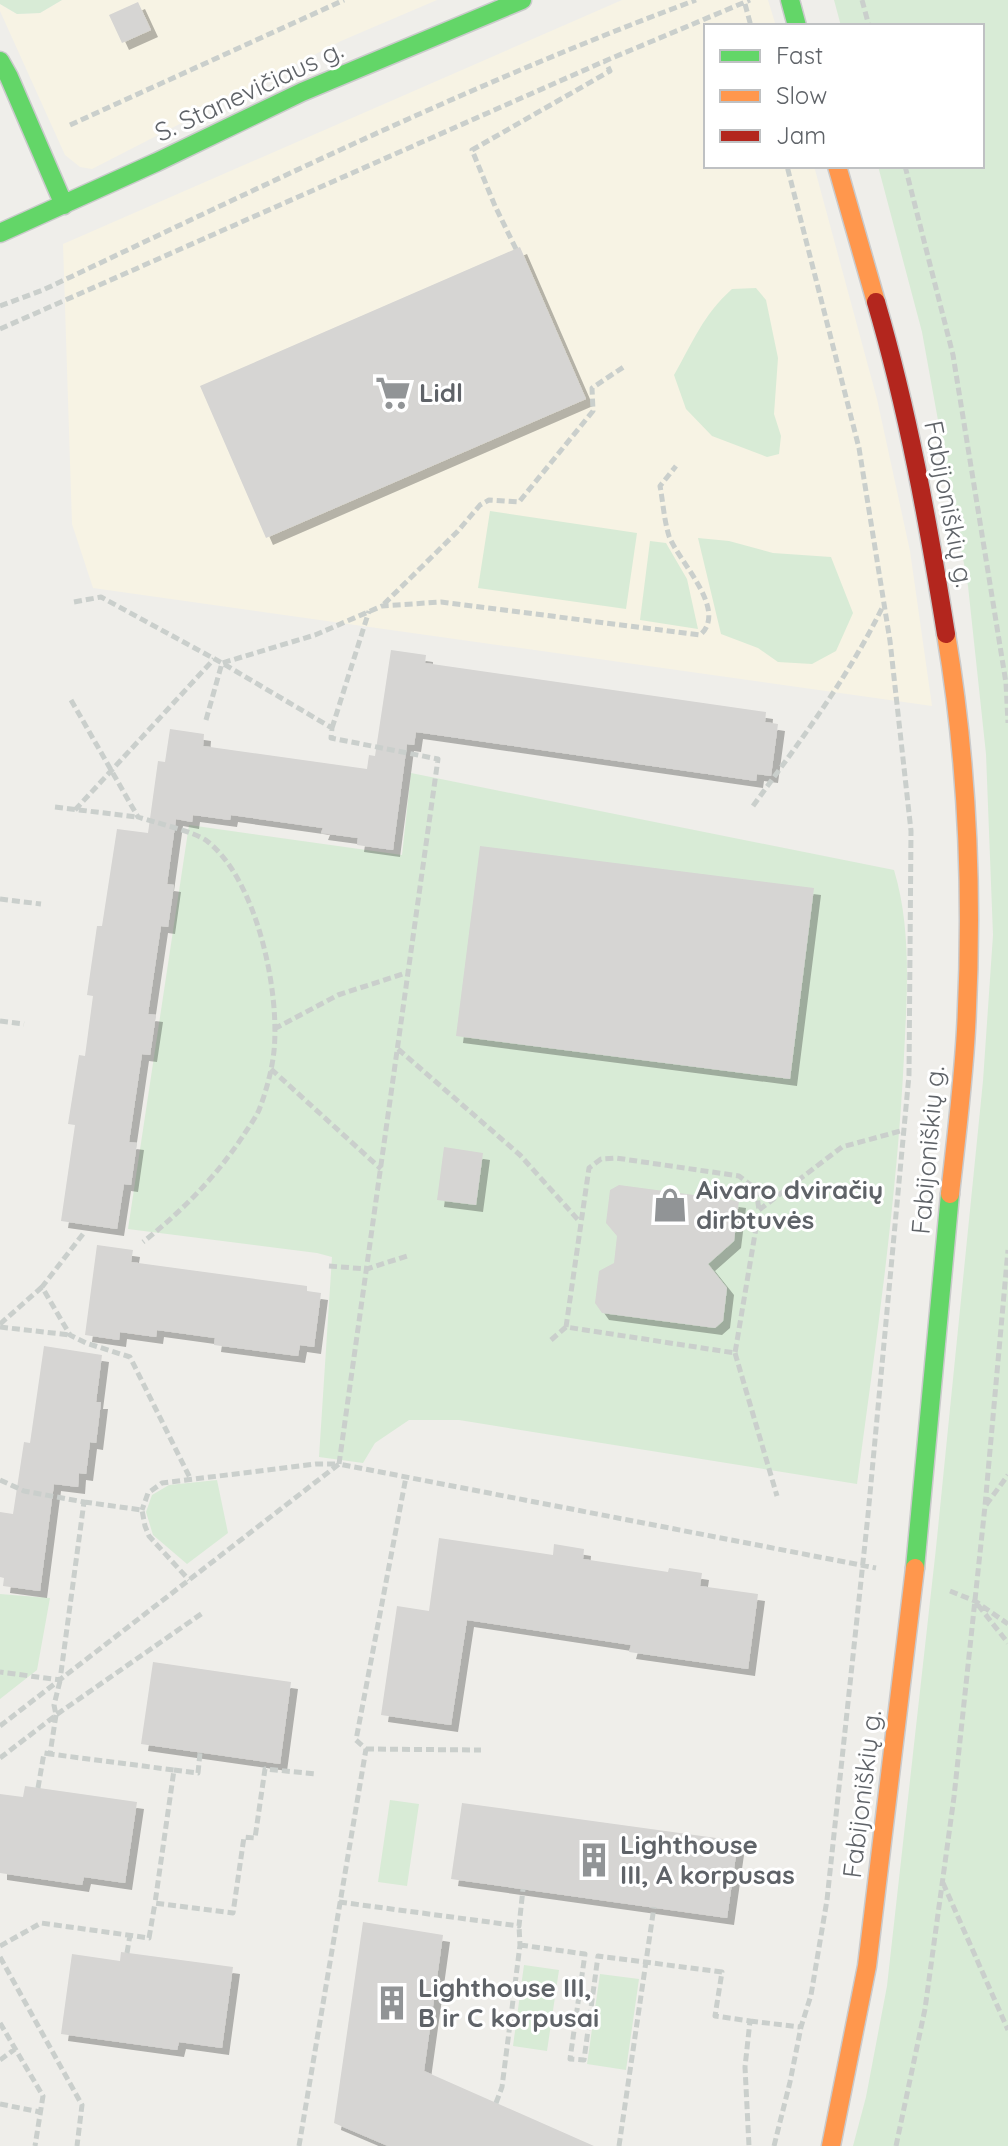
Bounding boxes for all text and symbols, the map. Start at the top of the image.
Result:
legend [704,24,984,168]
street label: S. Stanevičiaus g. [149,32,348,149]
text: Fast [776,40,823,70]
text: Slow [776,80,827,110]
text: Jam [776,120,826,150]
supermarket icon: Lidl [374,374,412,412]
place label: Lidl [419,376,463,409]
street label: Fabijoniškių g. [917,418,982,590]
street label: Fabijoniškių g. [904,1064,951,1236]
place label: Aivaro dviračių dirbtuvės [696,1173,883,1236]
shop icon: Aivaro dviračių dirbtuvės [651,1186,689,1224]
street label: Fabijoniškių g. [835,1708,888,1880]
place label: Lighthouse III, A korpusas [620,1828,795,1891]
building icon: Lighthouse III, A korpusas [575,1841,613,1879]
place label: Lighthouse III, B ir C korpusai [418,1971,599,2034]
building icon: Lighthouse III, B ir C korpusai [373,1984,411,2022]

